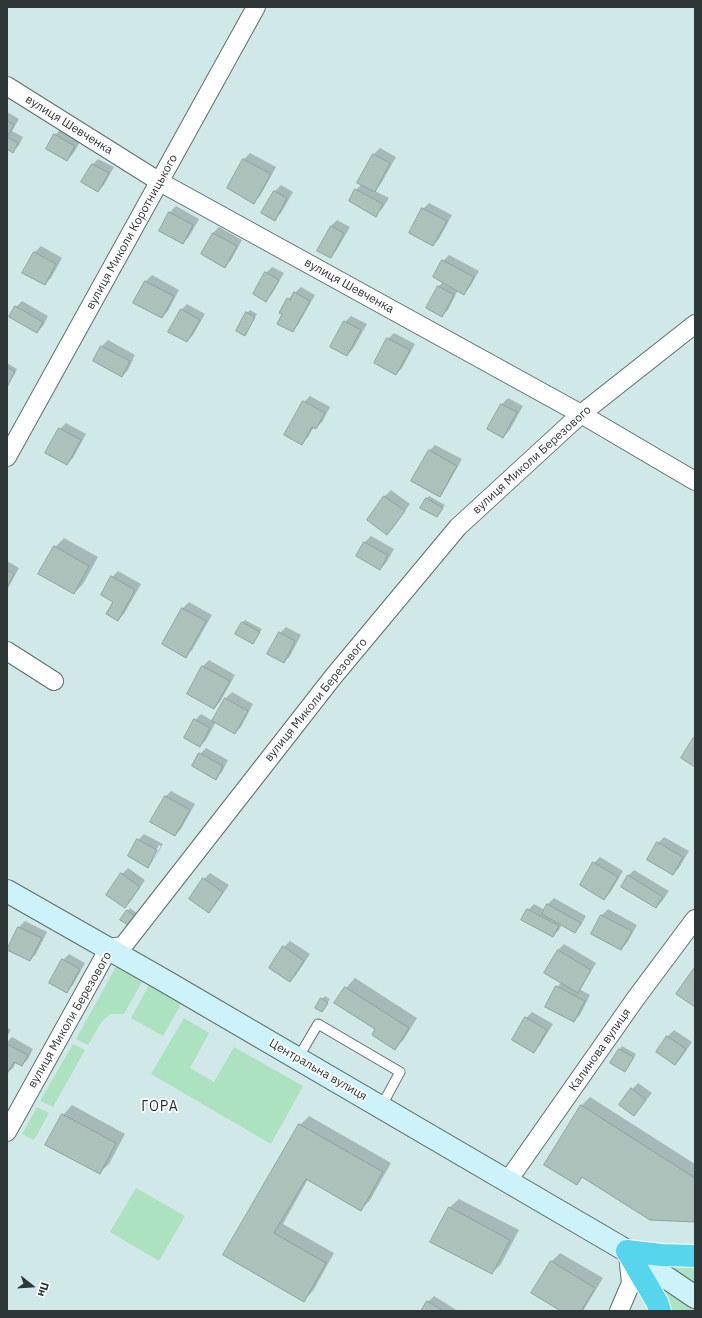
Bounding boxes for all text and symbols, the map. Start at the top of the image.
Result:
street label: вулиця Шевченка [23,92,115,158]
street label: вулиця Миколи Коротницького [83,152,181,312]
street label: вулиця Шевченка [302,255,396,317]
street label: вулиця Миколи Березового [470,403,594,517]
street label: вулиця Миколи Березового [262,635,370,765]
street label: вулиця Миколи Березового [25,949,115,1091]
street label: Калинова вулиця [566,1006,634,1094]
street label: Центральна вулиця [266,1036,370,1104]
district label: ГОРА [141,1099,179,1115]
north arrow [12,1266,52,1306]
text: Пн [35,1281,52,1299]

